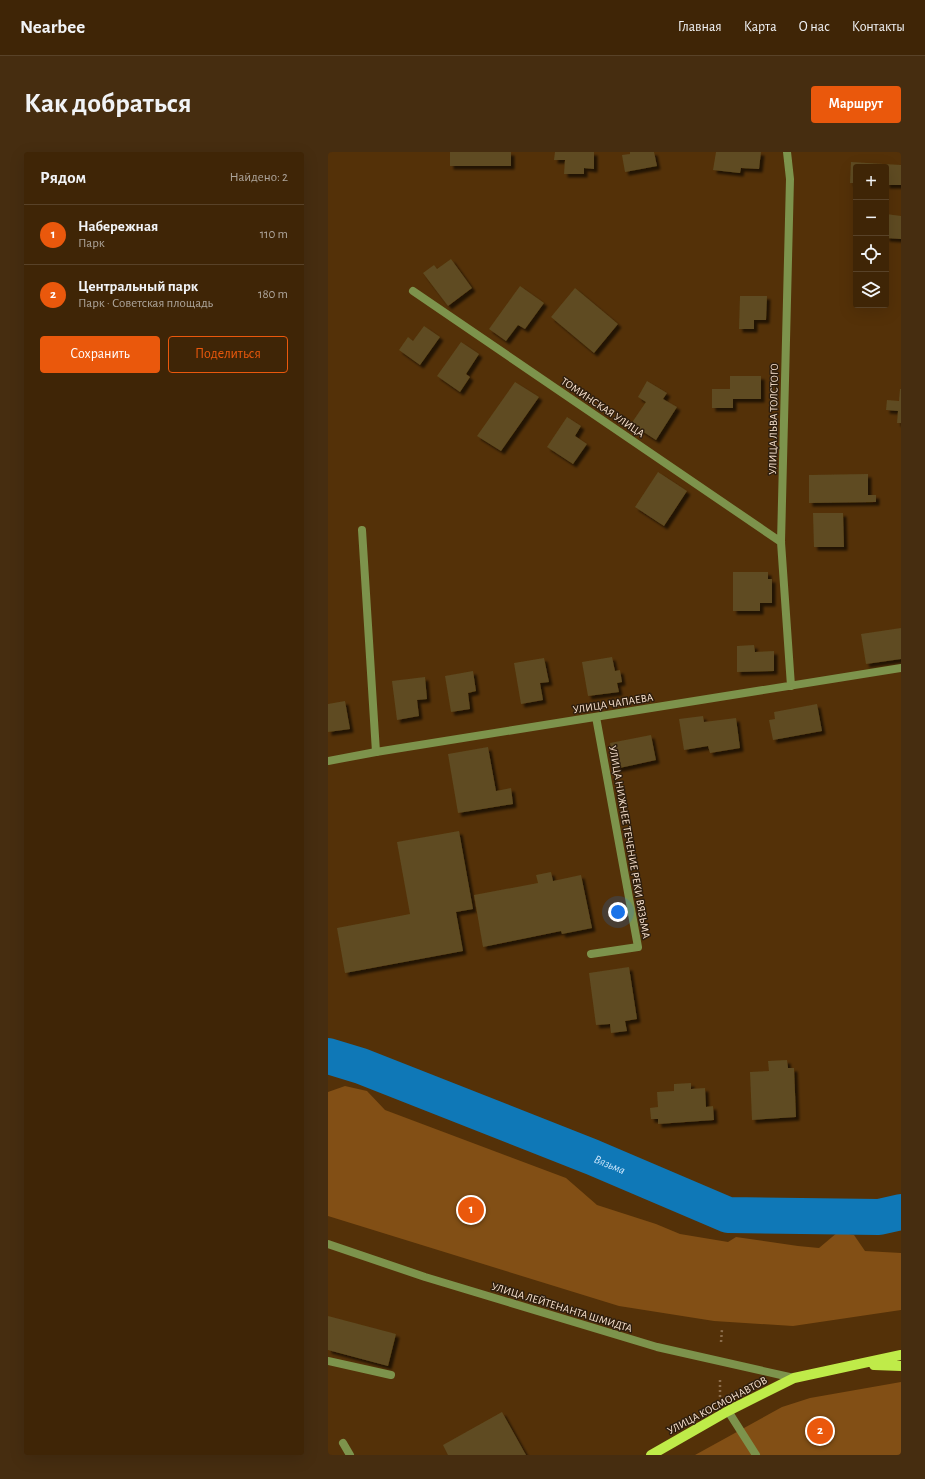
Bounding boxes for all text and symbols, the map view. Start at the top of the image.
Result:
text: Nearbee [20,18,85,37]
text: Главная [678,20,722,34]
text: Карта [744,20,777,34]
text: О нас [799,20,830,34]
text: Контакты [852,20,905,34]
button: Маршрут [811,86,901,123]
text: Как добраться [24,90,192,118]
map controls [853,164,889,308]
button: + [853,164,889,200]
text: Рядом [40,169,86,186]
text: Найдено: 2 [230,171,288,184]
button: − [853,200,889,236]
text: Набережная [78,219,158,234]
text: 1 [51,228,55,241]
text: 110 m [260,228,288,241]
button: locate [853,236,889,272]
text: Парк [78,237,105,250]
button: layers [853,272,889,308]
text: Центральный парк [78,279,198,294]
text: 2 [50,288,56,301]
text: 180 m [258,288,288,301]
text: Парк · Советская площадь [78,297,213,310]
button: Сохранить [40,336,160,373]
button: Поделиться [168,336,288,373]
street label: УЛИЦА ЛЬВА ТОЛСТОГО [767,363,780,475]
street label: ТОМИНСКАЯ УЛИЦА [559,375,647,440]
street label: УЛИЦА ЧАПАЕВА [572,692,655,715]
street label: УЛИЦА НИЖНЕЕ ТЕЧЕНИЕ РЕКИ ВЯЗЬМА [607,745,652,940]
your location [608,902,628,922]
water label: Вязьма [593,1153,627,1176]
pin: 1 [458,1195,484,1225]
street label: УЛИЦА ЛЕЙТЕНАНТА ШМИДТА [490,1281,634,1334]
street label: УЛИЦА КОСМОНАВТОВ [666,1375,769,1436]
pin: 2 [807,1416,833,1446]

